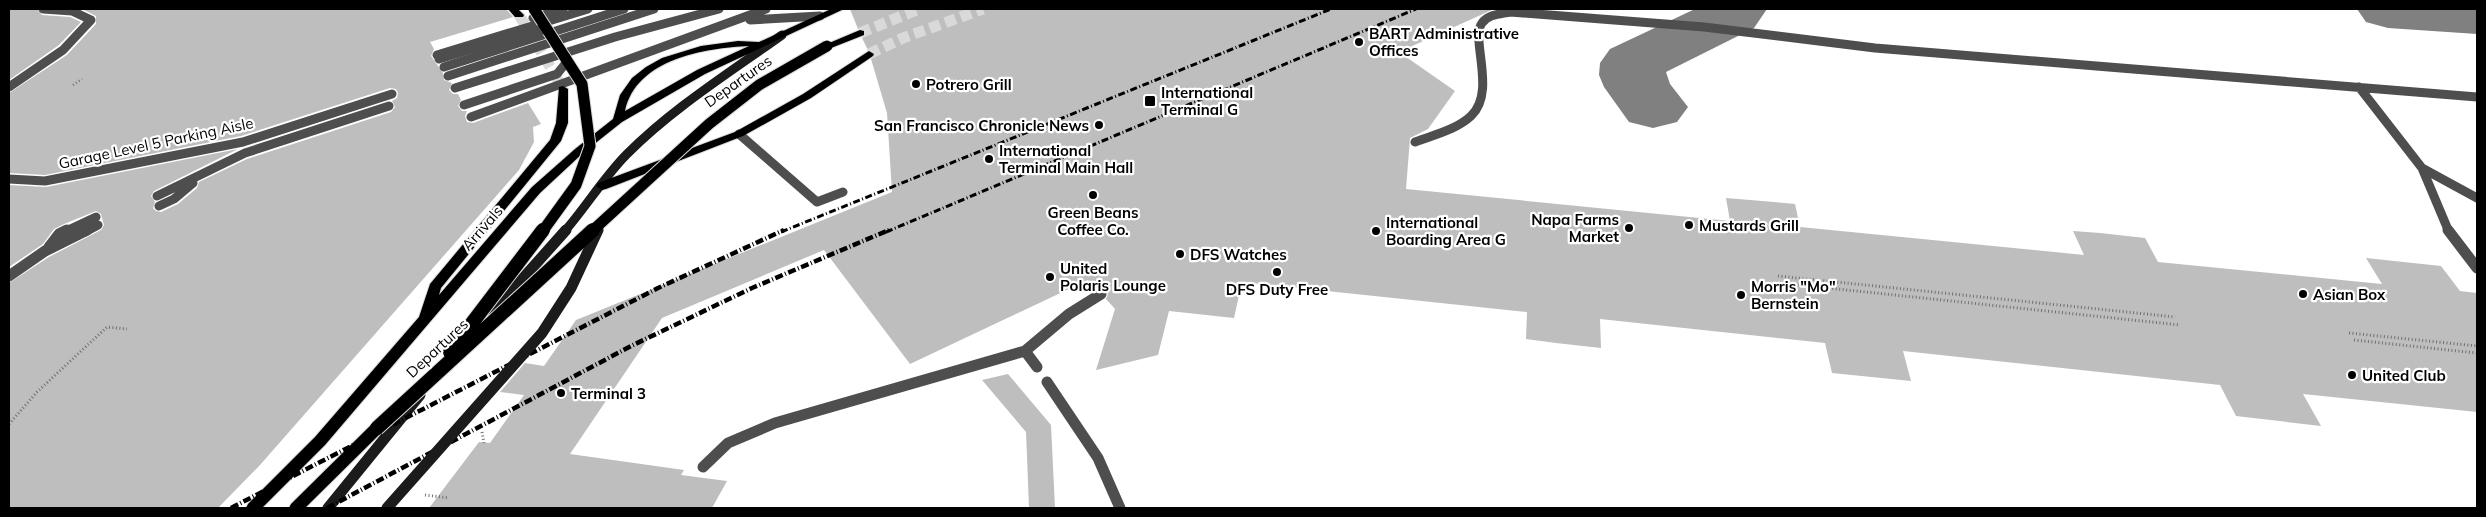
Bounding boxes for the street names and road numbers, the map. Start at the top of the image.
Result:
street label: Departures [701,51,775,111]
street label: Garage Level 5 Parking Aisle [57,113,255,173]
street label: Arrivals [457,202,507,254]
street label: Departures [402,314,472,382]

